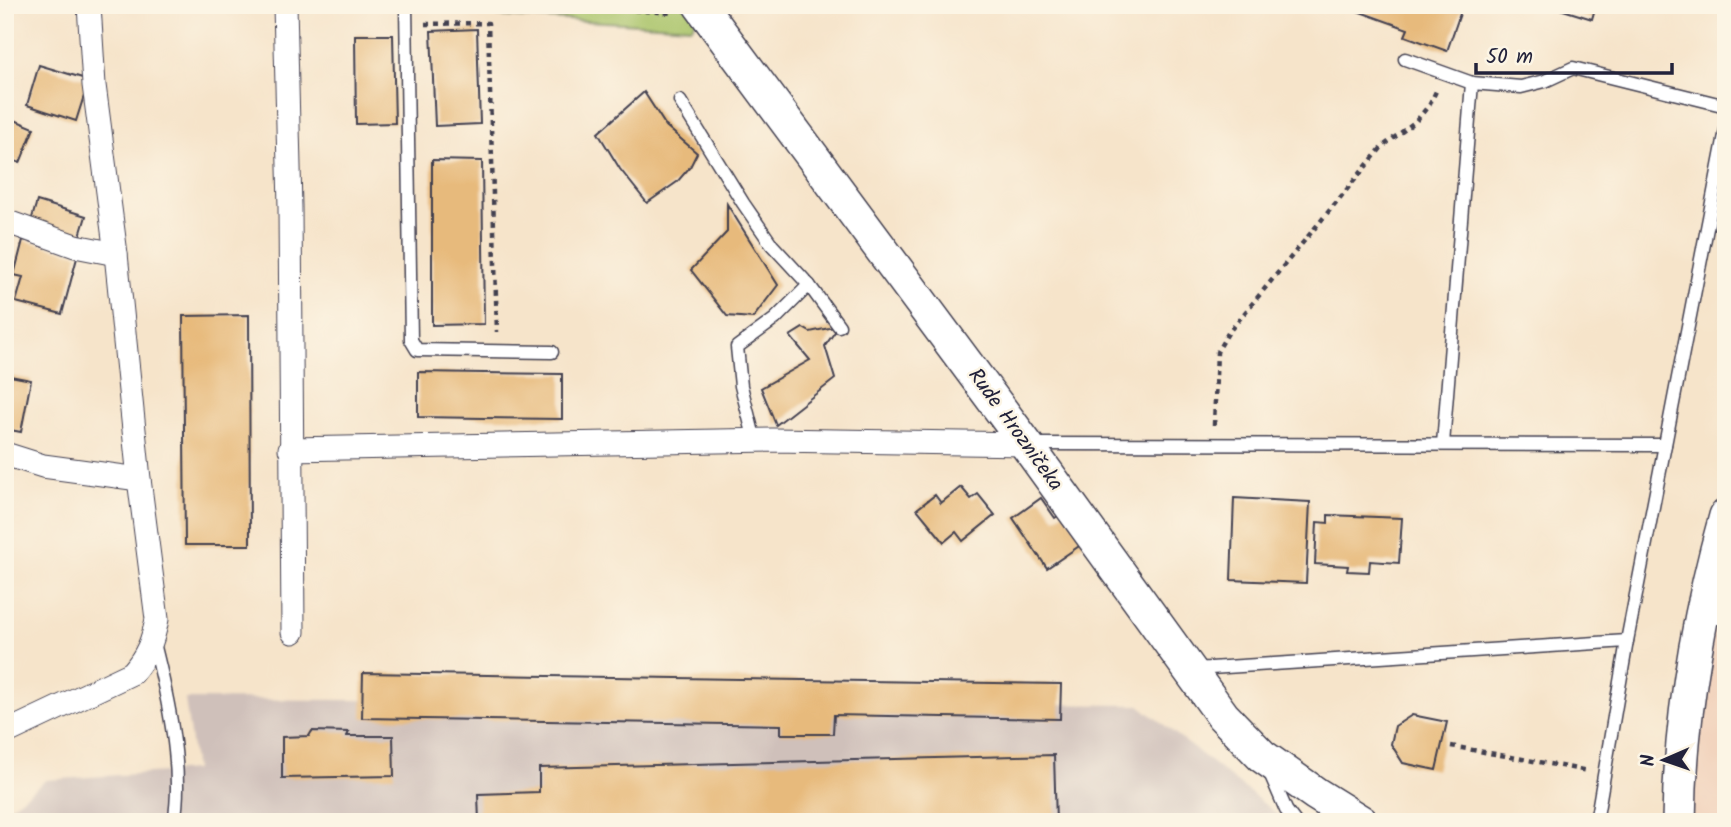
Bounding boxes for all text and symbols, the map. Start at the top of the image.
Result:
scale bar [1476,32,1672,76]
text: 50 m [1486,41,1533,74]
street label: Rude Hrozničeka [959,362,1071,498]
north arrow [1630,726,1700,796]
text: N [1634,754,1664,767]

